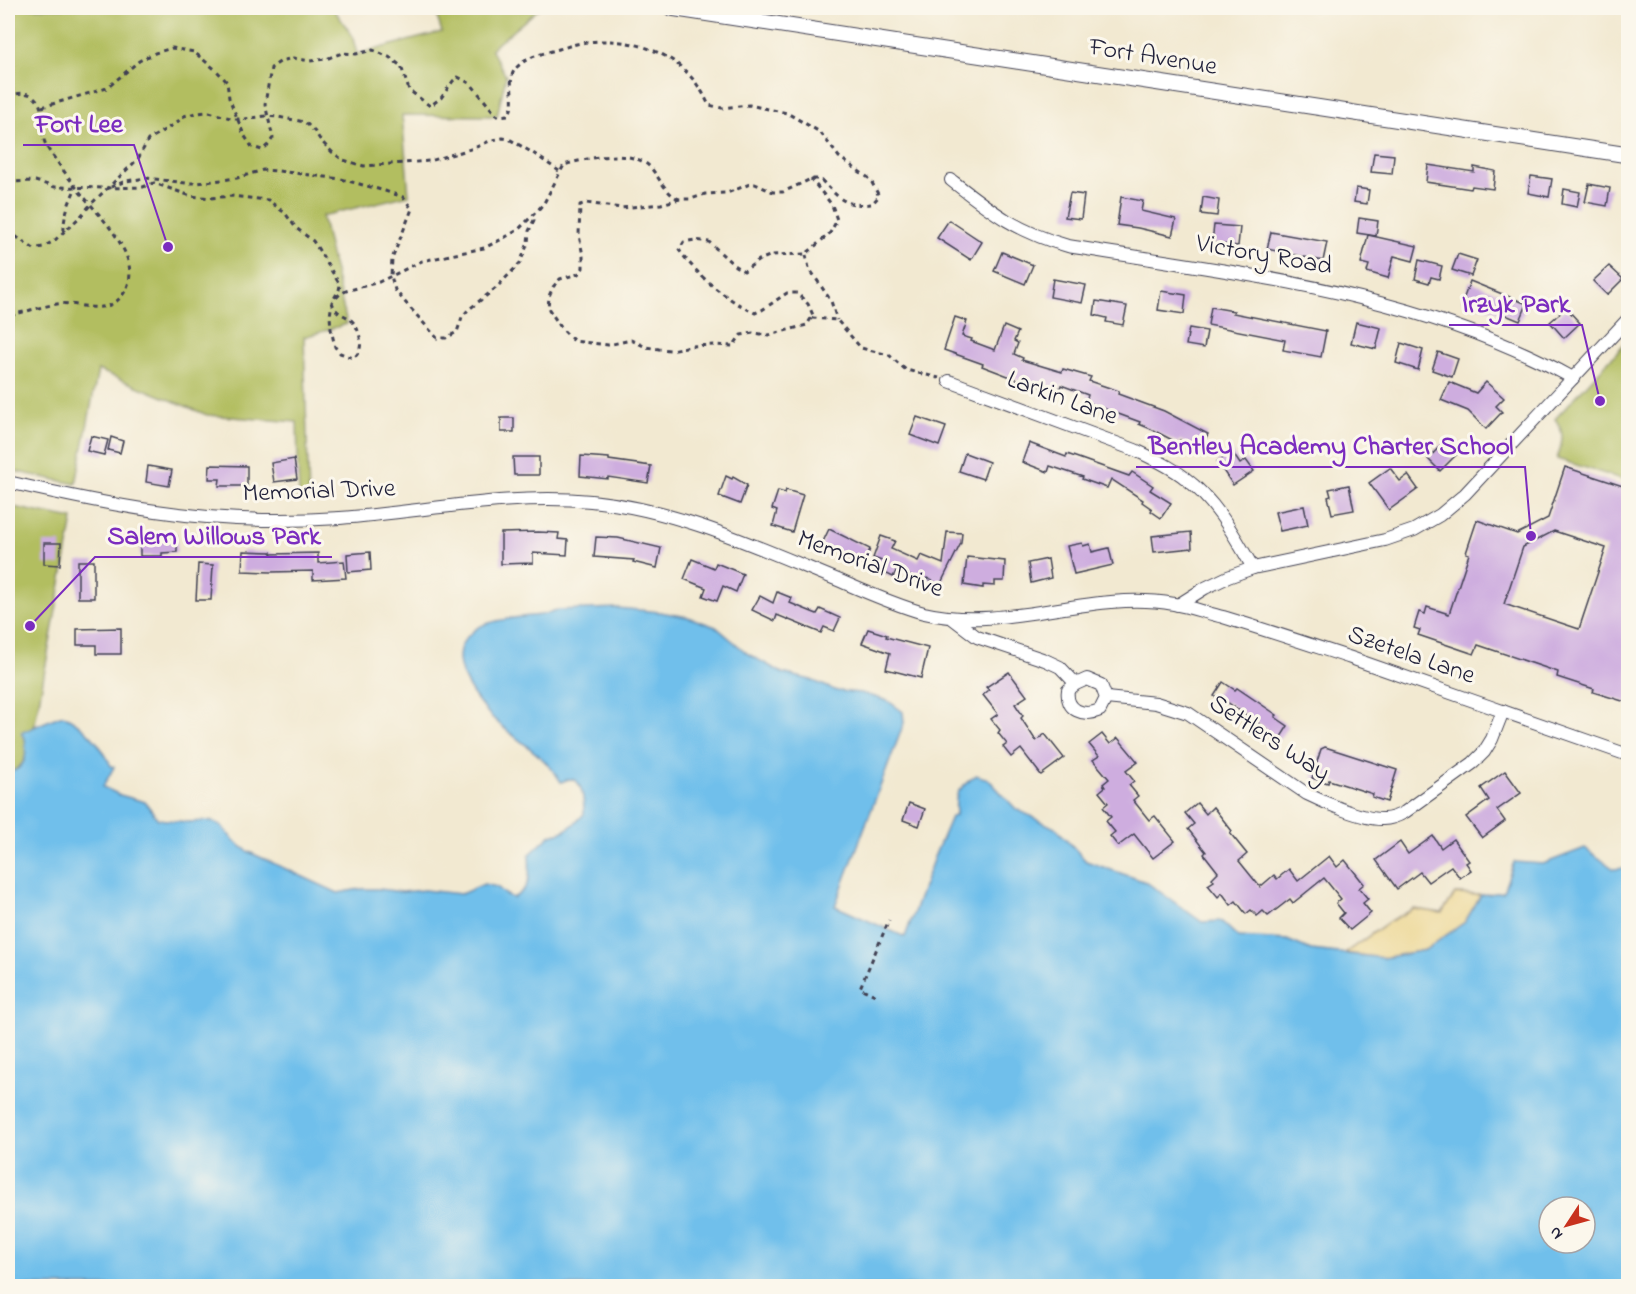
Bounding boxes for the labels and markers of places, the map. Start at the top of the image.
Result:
callout: Fort Lee [23,100,134,145]
callout: Irzyk Park [1449,280,1582,325]
callout: Bentley Academy Charter School [1136,422,1525,467]
callout: Salem Willows Park [95,512,332,557]

